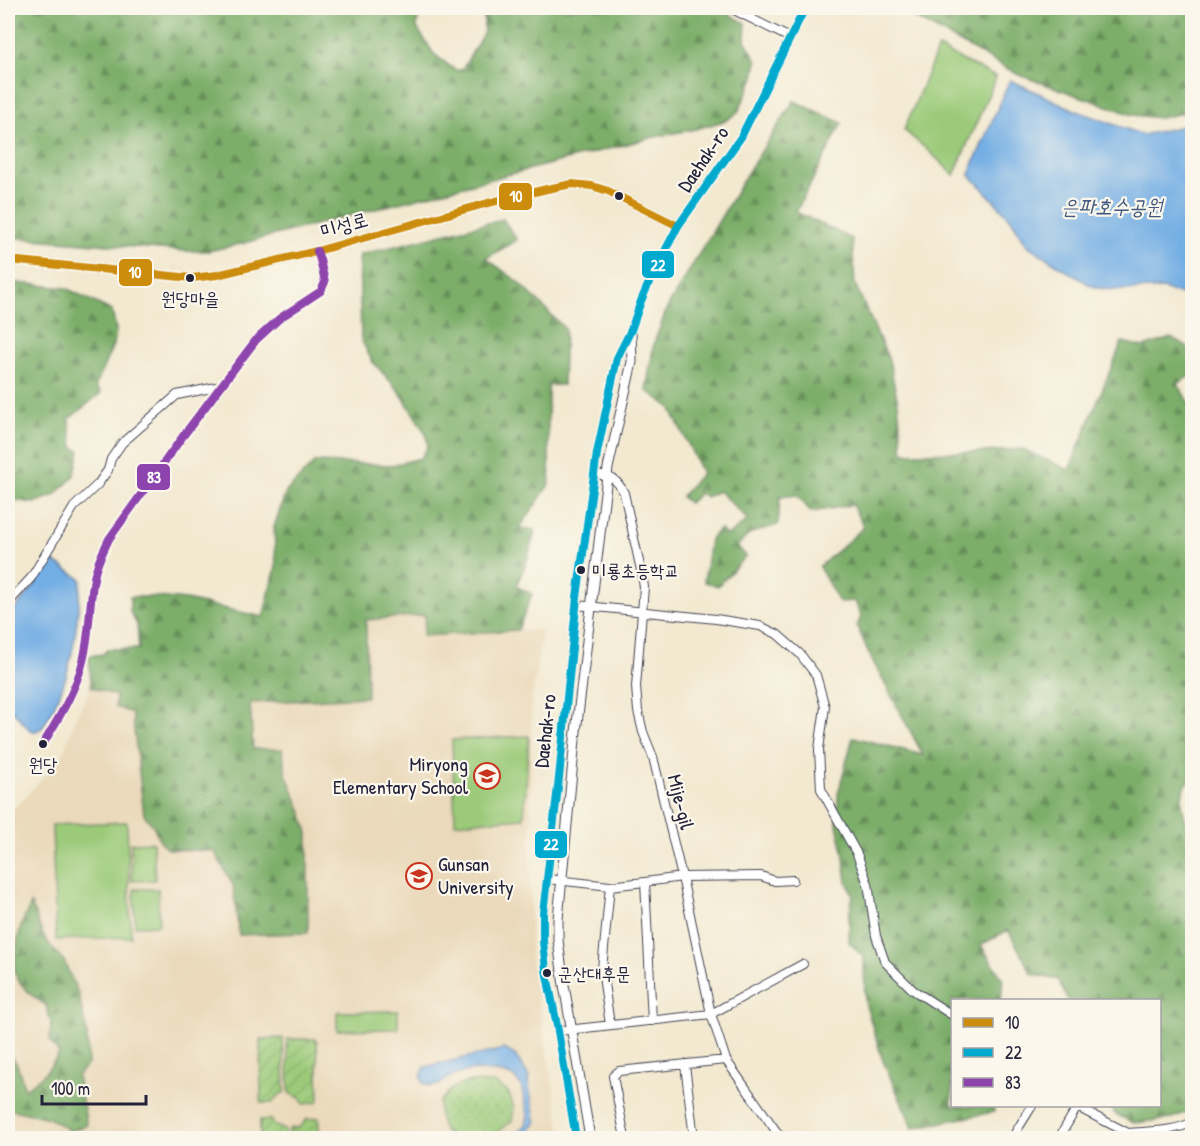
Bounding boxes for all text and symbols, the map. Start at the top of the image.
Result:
street label: Daehak-ro [671,121,734,197]
line badge: 10 [498,182,533,211]
text: 10 [510,185,522,207]
unlabelled marker [613,190,625,202]
water label: 은파호수공원 [1061,192,1165,221]
street label: 미성로 [317,205,371,244]
line badge: 22 [641,250,675,279]
text: 22 [651,254,666,276]
line badge: 10 [118,258,153,287]
text: 10 [129,261,141,283]
marker: 원당마을 [184,272,196,284]
place label: 원당마을 [161,286,219,311]
line badge: 83 [136,463,171,491]
text: 83 [147,466,161,488]
place label: 미룡초등학교 [592,558,679,583]
marker: 미룡초등학교 [575,564,587,576]
street label: Daehak-ro [527,693,562,769]
marker: 원당 [37,738,49,750]
place label: Miryong Elementary School [333,750,469,800]
place label: 원당 [29,752,58,777]
school or university icon: Miryong Elementary School [472,761,502,791]
street label: Mije-gil [662,772,701,833]
line badge: 22 [534,830,568,859]
text: 22 [544,833,559,855]
place label: Gunsan University [438,850,514,900]
school or university icon: Gunsan University [404,861,434,891]
place label: 군산대후문 [558,961,630,986]
marker: 군산대후문 [541,967,553,979]
legend [951,999,1161,1107]
text: 10 [1005,1010,1020,1035]
text: 22 [1005,1040,1022,1065]
scale bar [42,1068,146,1106]
text: 83 [1005,1070,1021,1095]
text: 100 m [51,1076,90,1101]

